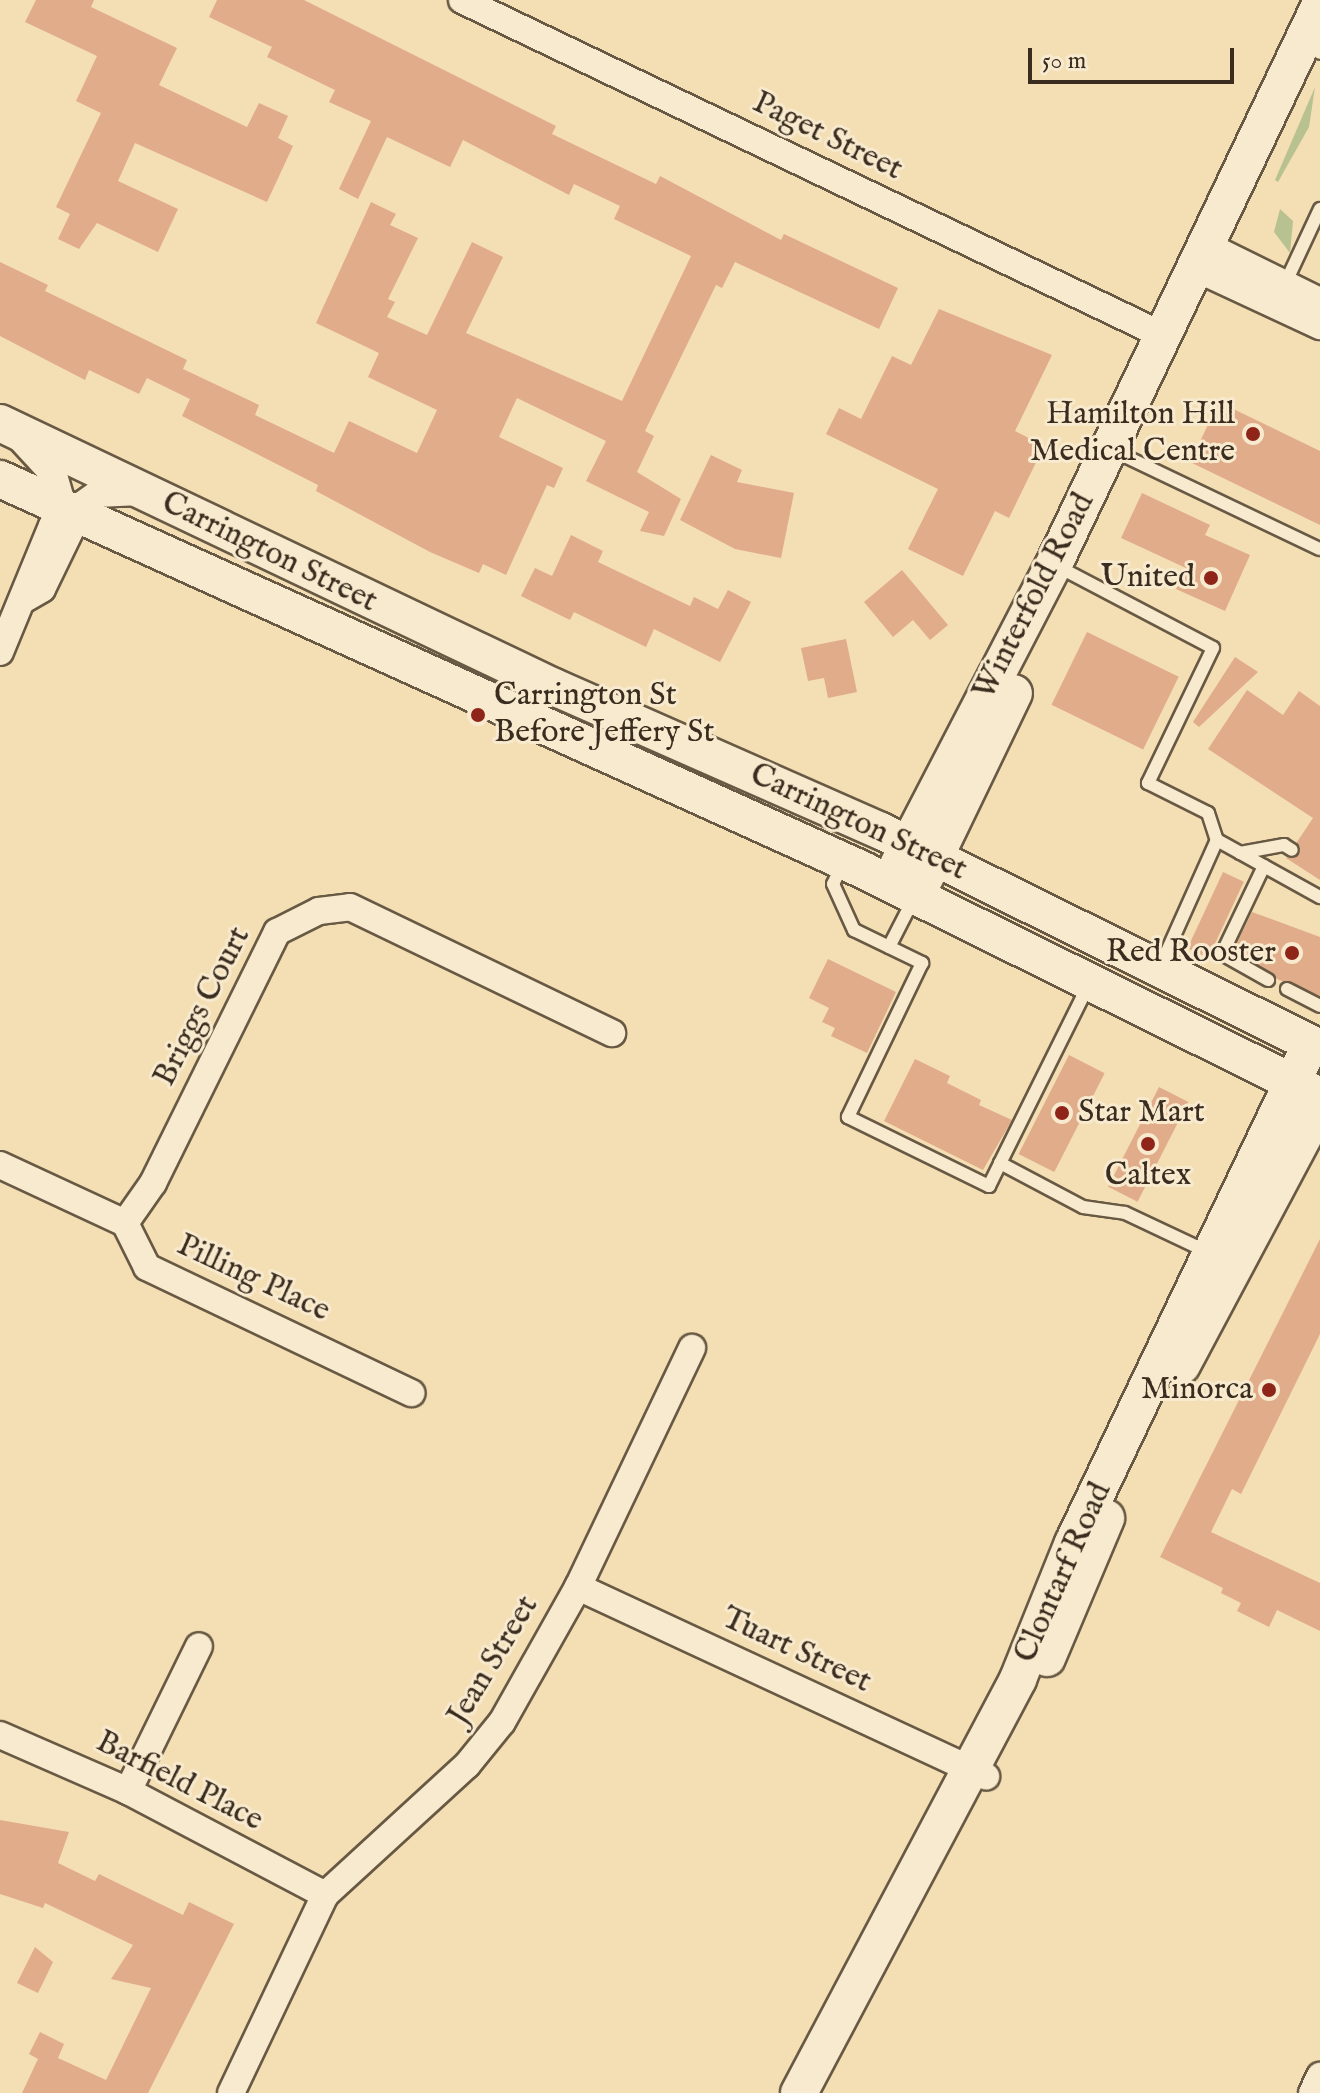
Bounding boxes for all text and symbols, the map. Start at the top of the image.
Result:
scale bar [1032,32,1238,82]
text: 50 m [1042,46,1086,77]
street label: Paget Street [746,84,908,190]
place label: Hamilton Hill Medical Centre [1030,397,1235,472]
marker: Hamilton Hill Medical Centre [1242,423,1264,445]
street label: Carrington Street [155,484,383,622]
street label: Winterfold Road [966,487,1104,707]
place label: United [1100,559,1195,597]
marker: United [1202,569,1220,587]
place label: Carrington St Before Jeffery St [494,678,714,753]
marker: Carrington St Before Jeffery St [469,706,487,724]
street label: Carrington Street [743,756,973,890]
street label: Briggs Court [146,921,260,1093]
place label: Red Rooster [1106,934,1276,972]
marker: Red Rooster [1283,944,1301,962]
place label: Star Mart [1078,1094,1205,1132]
marker: Star Mart [1053,1104,1071,1122]
marker: Caltex [1139,1135,1157,1153]
place label: Caltex [1105,1157,1191,1195]
street label: Pilling Place [171,1227,335,1331]
place label: Minorca [1141,1371,1253,1409]
marker: Minorca [1260,1381,1278,1399]
street label: Clontarf Road [1007,1477,1121,1669]
street label: Jean Street [440,1589,548,1733]
street label: Tuart Street [715,1600,877,1702]
street label: Barfield Place [89,1724,269,1840]

